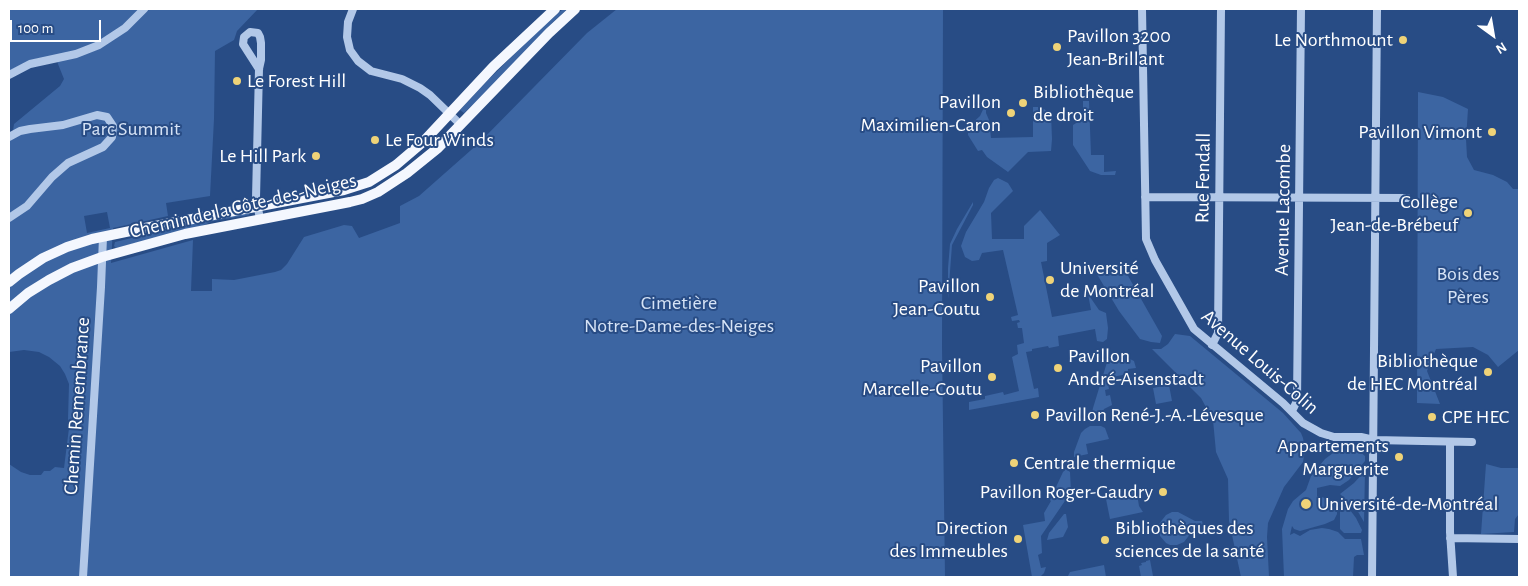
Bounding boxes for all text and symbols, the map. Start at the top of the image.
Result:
scale bar [12,10,104,42]
north arrow [1468,10,1518,60]
text: 100 m [18,21,53,36]
place label: Pavillon 3200 Jean-Brillant [1067,24,1171,71]
place label: Le Northmount [1274,28,1393,52]
marker: Le Northmount [1397,34,1409,46]
text: N [1493,39,1509,56]
marker: Pavillon 3200 Jean-Brillant [1051,41,1063,53]
place label: Le Forest Hill [247,69,346,93]
marker: Le Forest Hill [231,75,243,87]
place label: Bibliothèque de droit [1033,80,1134,127]
place label: Pavillon Maximilien-Caron [861,90,1001,137]
marker: Bibliothèque de droit [1017,97,1029,109]
marker: Pavillon Maximilien-Caron [1005,107,1017,119]
park label: Parc Summit [82,117,180,141]
place label: Pavillon Vimont [1358,120,1482,144]
marker: Pavillon Vimont [1486,126,1498,138]
place label: Le Four Winds [385,128,494,152]
street label: Rue Fendall [1190,133,1216,223]
marker: Le Four Winds [369,134,381,146]
place label: Le Hill Park [219,144,306,168]
street label: Avenue Lacombe [1270,144,1296,276]
marker: Le Hill Park [310,150,322,162]
street label: Chemin de la Côte-des-Neiges [127,168,359,244]
place label: Collège Jean-de-Brébeuf [1331,190,1458,237]
marker: Collège Jean-de-Brébeuf [1462,207,1474,219]
place label: Université de Montréal [1060,256,1154,303]
park label: Bois des Pères [1437,262,1499,309]
place label: Pavillon Jean-Coutu [893,274,980,321]
marker: Université de Montréal [1044,274,1056,286]
park label: Cimetière Notre-Dame-des-Neiges [584,291,774,338]
marker: Pavillon Jean-Coutu [984,291,996,303]
street label: Avenue Louis-Colin [1196,304,1324,420]
street label: Chemin Remembrance [59,316,95,496]
place label: Pavillon André-Aisenstadt [1068,344,1204,391]
place label: Bibliothèque de HEC Montréal [1347,349,1478,396]
place label: Pavillon Marcelle-Coutu [862,354,982,401]
marker: Pavillon André-Aisenstadt [1052,362,1064,374]
marker: Bibliothèque de HEC Montréal [1482,366,1494,378]
marker: Pavillon Marcelle-Coutu [986,371,998,383]
place label: Pavillon René-J.-A.-Lévesque [1045,403,1264,427]
place label: CPE HEC [1442,405,1509,429]
marker: Pavillon René-J.-A.-Lévesque [1029,409,1041,421]
marker: CPE HEC [1426,411,1438,423]
place label: Appartements Marguerite [1277,434,1389,481]
place label: Centrale thermique [1024,451,1176,475]
marker: Appartements Marguerite [1393,451,1405,463]
marker: Centrale thermique [1008,457,1020,469]
place label: Pavillon Roger-Gaudry [980,480,1153,504]
marker: Pavillon Roger-Gaudry [1157,486,1169,498]
place label: Université-de-Montréal [1317,492,1498,516]
marker: Université-de-Montréal [1299,497,1313,511]
place label: Direction des Immeubles [890,516,1008,563]
place label: Bibliothèques des sciences de la santé [1115,516,1265,563]
marker: Direction des Immeubles [1012,533,1024,545]
marker: Bibliothèques des sciences de la santé [1099,534,1111,546]

